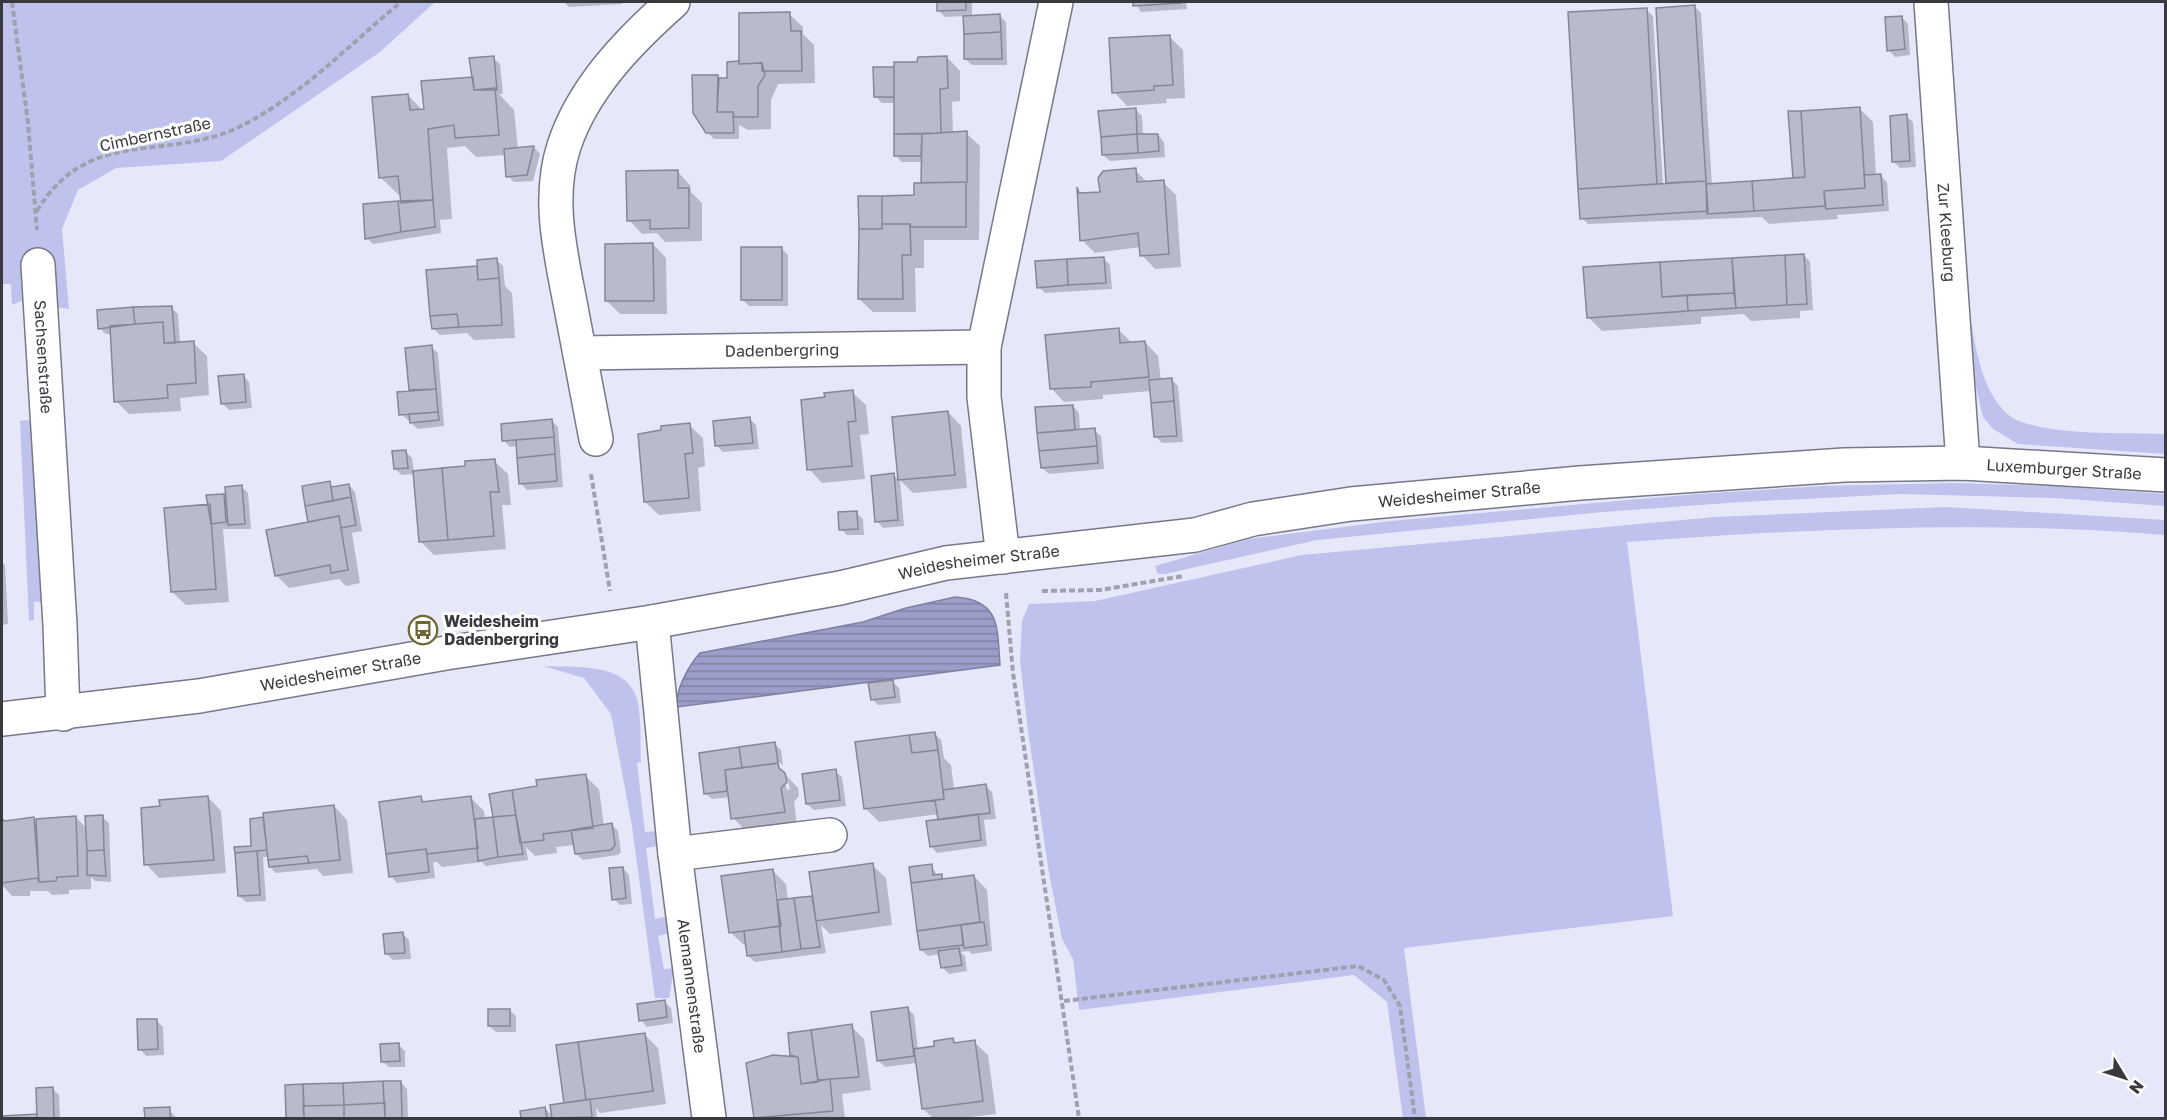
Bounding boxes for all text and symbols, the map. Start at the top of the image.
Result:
street label: Cimbernstraße [98,112,212,156]
street label: Zur Kleeburg [1934,182,1960,283]
street label: Sachsenstraße [30,299,57,414]
street label: Dadenbergring [725,339,839,361]
street label: Luxemburger Straße [1986,454,2142,484]
street label: Weidesheimer Straße [1377,477,1541,511]
street label: Weidesheimer Straße [896,540,1061,584]
place label: Weidesheim Dadenbergring [444,611,559,649]
bus stop icon: Weidesheim Dadenbergring [407,614,439,646]
street label: Weidesheimer Straße [258,648,423,695]
street label: Alemannenstraße [673,917,711,1054]
north arrow [2095,1048,2155,1108]
text: N [2125,1076,2148,1098]

